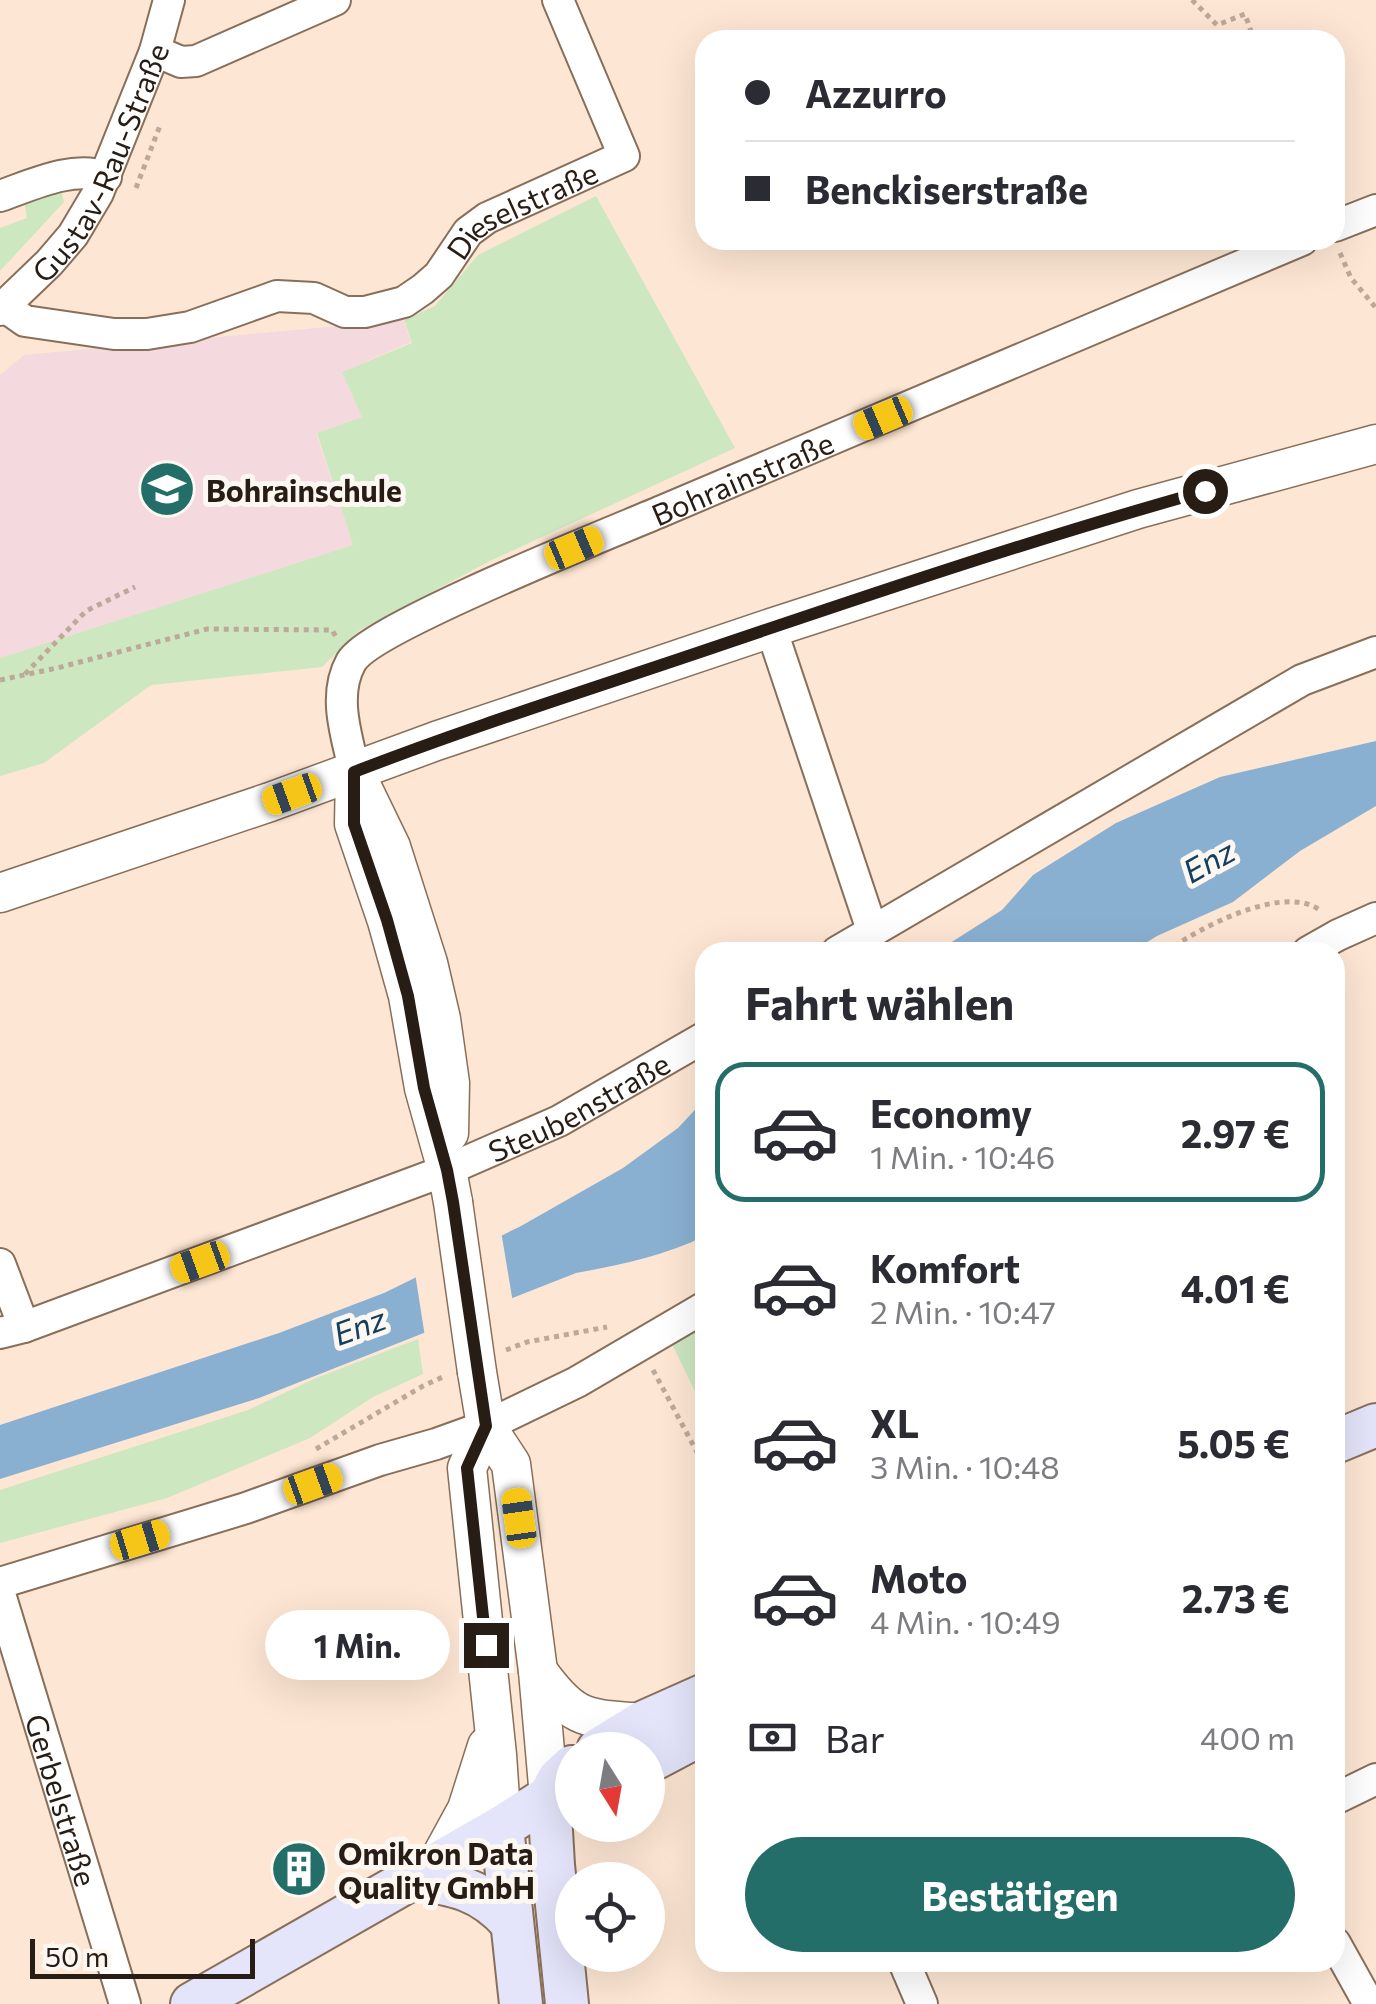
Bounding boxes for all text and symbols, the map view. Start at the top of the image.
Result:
street label: Gustav-Rau-Straße [23,37,175,289]
text: Azzurro [805,69,947,116]
street label: Dieselstraße [437,152,603,265]
text: Benckiserstraße [805,165,1088,212]
car [850,392,916,444]
street label: Bohrainstraße [645,422,839,532]
school or university icon: Bohrainschule [137,459,197,519]
route start [1183,469,1228,514]
place label: Bohrainschule [206,471,402,508]
car [541,522,607,574]
car [259,770,325,818]
water label: Enz [1175,830,1241,890]
text: Fahrt wählen [745,974,1014,1029]
street label: Steubenstraße [482,1043,676,1168]
icon: car [750,1087,840,1177]
text: Economy [870,1089,1032,1136]
text: 2.97 € [1181,1109,1290,1156]
text: 1 Min. · 10:46 [870,1136,1055,1176]
car [167,1238,233,1286]
icon: car [750,1242,840,1332]
text: Komfort [870,1244,1020,1291]
text: 4.01 € [1181,1264,1290,1311]
text: 2 Min. · 10:47 [870,1291,1056,1331]
water label: Enz [327,1297,391,1353]
icon: car [750,1397,840,1487]
text: XL [870,1399,919,1446]
text: 5.05 € [1177,1419,1290,1466]
text: 3 Min. · 10:48 [870,1446,1060,1486]
car [280,1460,346,1508]
car [500,1486,538,1550]
car [107,1517,173,1563]
icon: car [750,1552,840,1642]
text: Moto [870,1554,968,1601]
text: 2.73 € [1182,1574,1290,1621]
text: 4 Min. · 10:49 [870,1601,1061,1641]
callout: 1 Min. [266,1610,451,1680]
route end [464,1623,509,1668]
text: 1 Min. [314,1625,401,1665]
street label: Gerbelstraße [19,1709,106,1890]
icon: cash [745,1710,800,1765]
text: Bar [825,1714,885,1761]
text: 400 m [1200,1717,1295,1757]
north arrow [555,1732,665,1842]
map controls [555,1732,665,1972]
place label: Omikron Data Quality GmbH [338,1834,535,1905]
button: Bestätigen [745,1837,1295,1952]
building icon: Omikron Data Quality GmbH [269,1839,329,1899]
button: locate [555,1862,665,1972]
scale bar [30,1934,255,1978]
text: 50 m [45,1939,109,1973]

